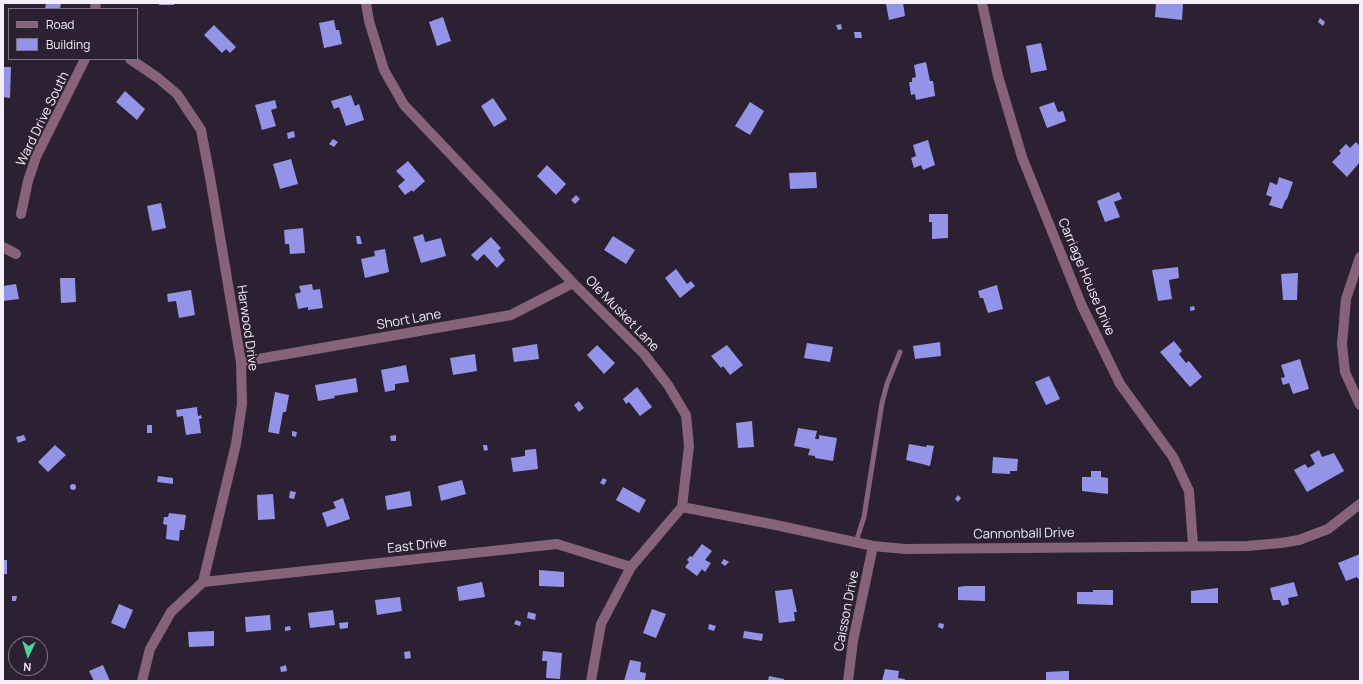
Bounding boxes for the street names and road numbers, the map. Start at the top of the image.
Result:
street label: Ward Drive South [13,69,73,169]
street label: Carriage House Drive [1054,216,1118,338]
street label: Ole Musket Lane [582,273,662,355]
street label: Harwood Drive [233,284,261,372]
street label: Short Lane [376,307,442,333]
street label: Cannonball Drive [973,525,1075,543]
street label: East Drive [387,535,447,557]
street label: Caisson Drive [832,569,862,653]

